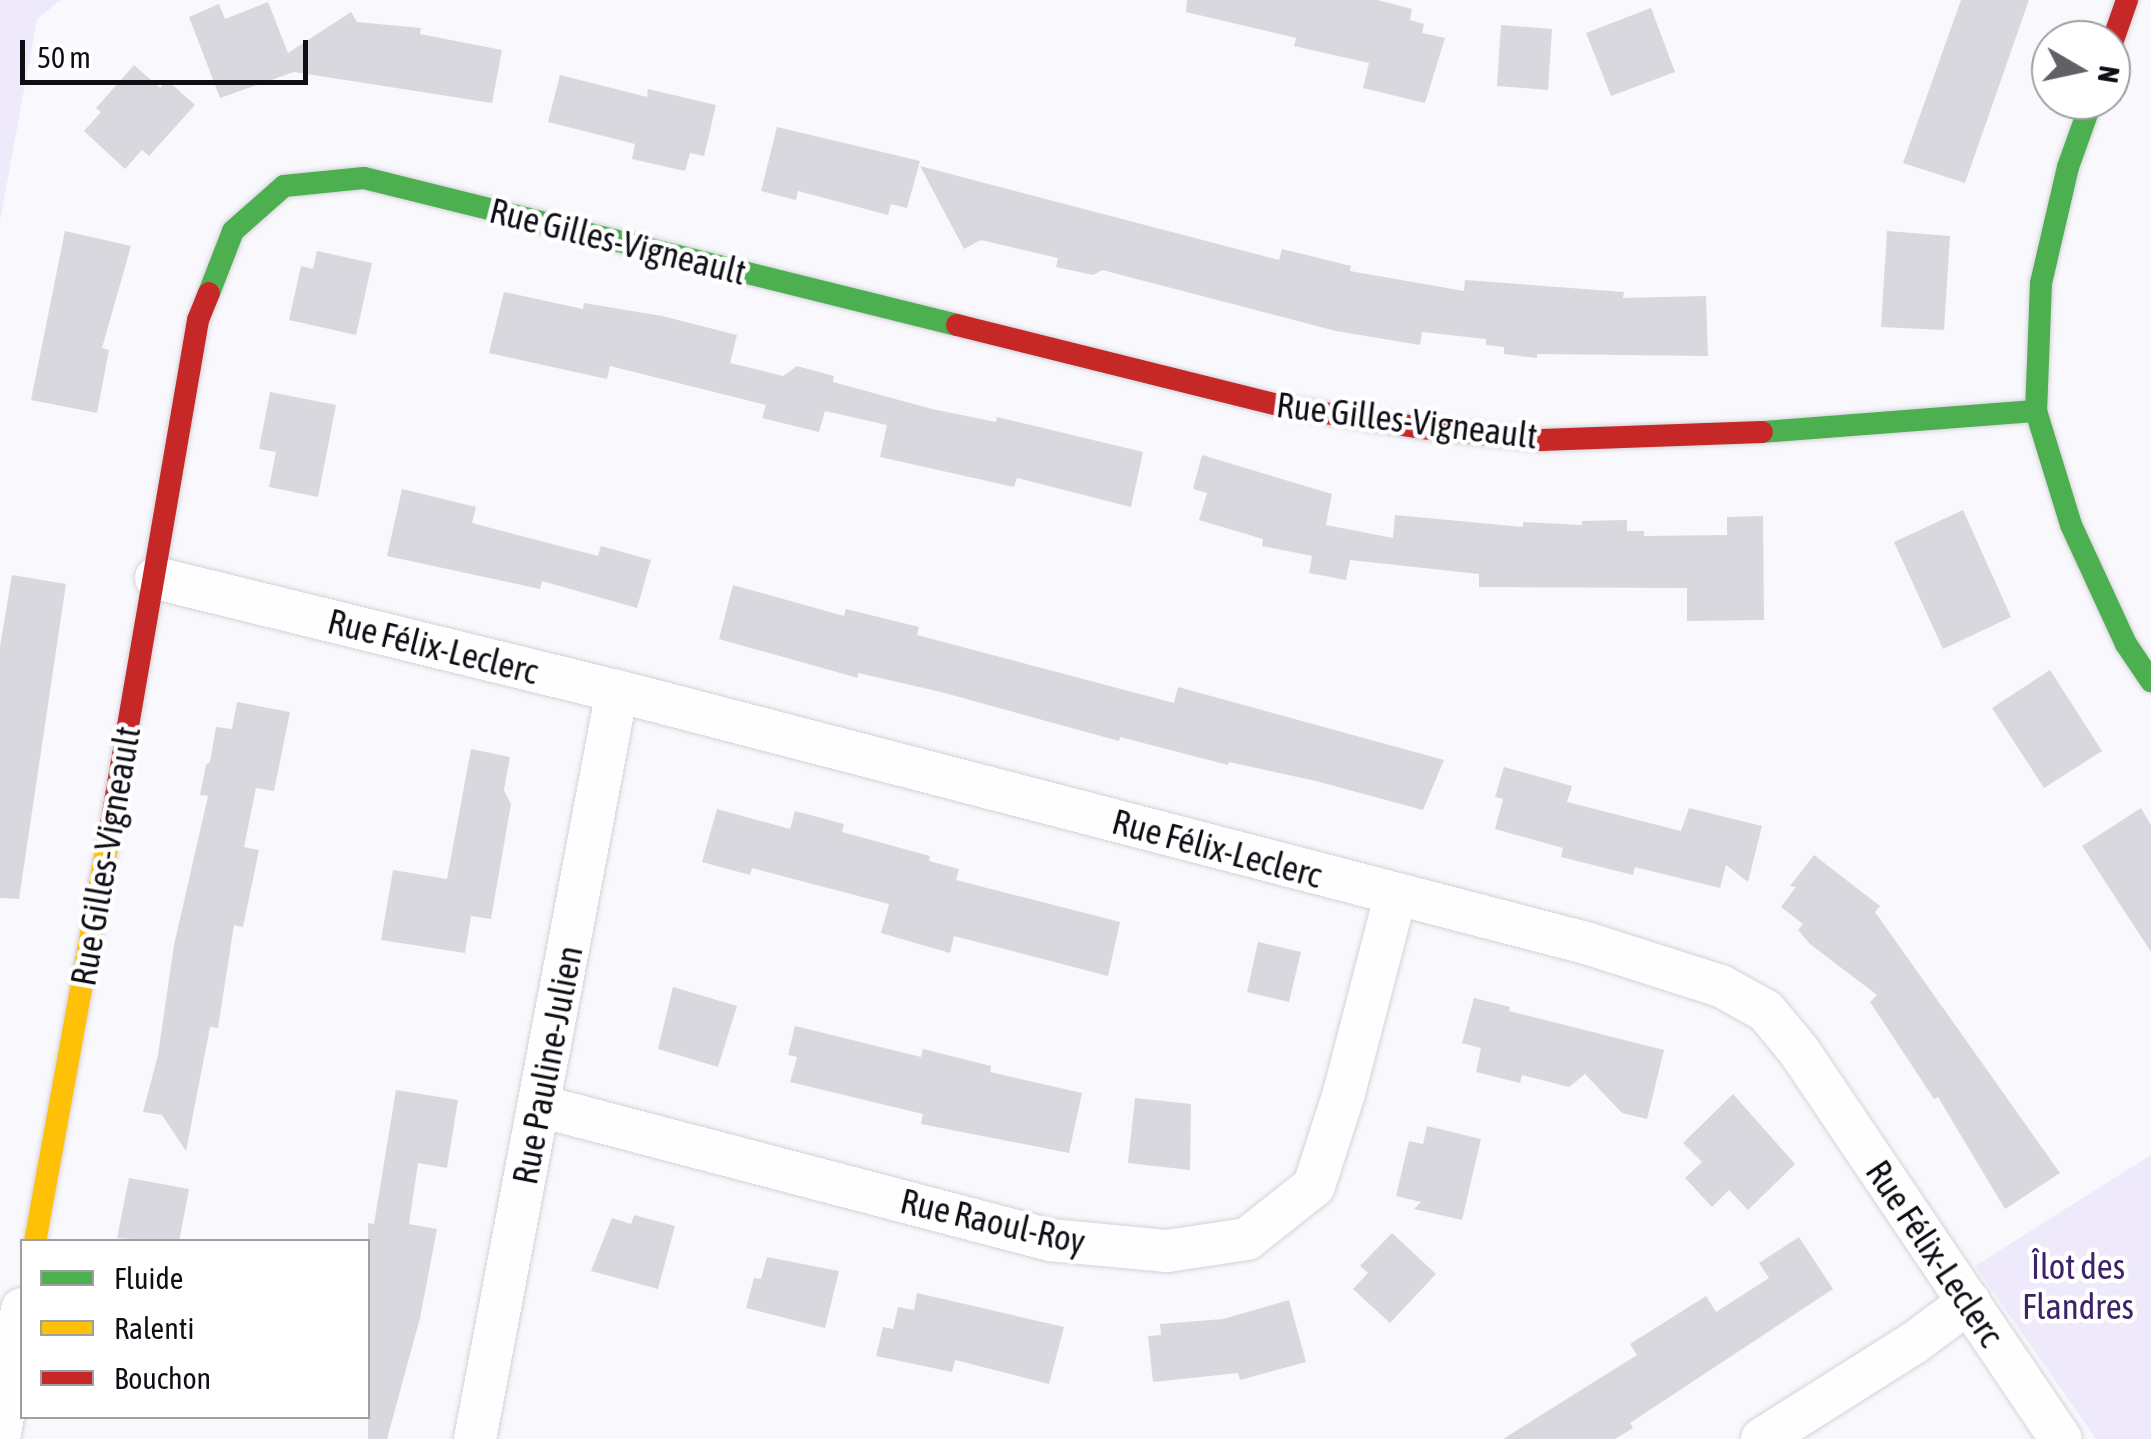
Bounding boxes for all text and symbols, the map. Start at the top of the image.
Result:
scale bar [25,20,312,82]
north arrow [2031,20,2131,120]
text: 50 m [37,40,91,74]
text: N [2092,64,2126,85]
street label: Rue Gilles-Vigneault [486,189,750,293]
street label: Rue Gilles-Vigneault [1274,383,1540,457]
street label: Rue Félix-Leclerc [324,600,542,692]
street label: Rue Gilles-Vigneault [62,723,148,989]
street label: Rue Félix-Leclerc [1108,800,1326,896]
street label: Rue Pauline-Julien [503,942,591,1188]
street label: Rue Félix-Leclerc [1858,1152,2012,1354]
street label: Rue Raoul-Roy [897,1179,1089,1263]
legend [20,1239,370,1419]
park label: Îlot des Flandres [2022,1245,2134,1327]
text: Fluide [114,1261,183,1295]
text: Ralenti [114,1311,194,1345]
text: Bouchon [114,1361,211,1395]

